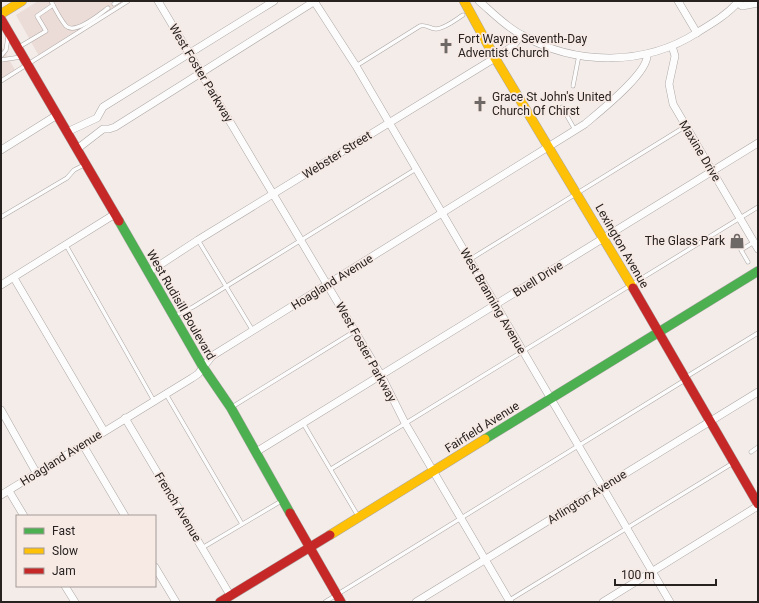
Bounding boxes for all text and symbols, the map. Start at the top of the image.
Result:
street label: West Foster Parkway [166,21,236,125]
place label: Fort Wayne Seventh-Day Adventist Church [458,32,587,60]
church icon: Fort Wayne Seventh-Day Adventist Church [437,37,455,55]
place label: Grace St John's United Church Of Chirst [492,90,611,118]
church icon: Grace St John's United Church Of Chirst [471,95,489,113]
street label: Maxine Drive [676,118,724,184]
street label: Webster Street [300,128,374,182]
street label: Lexington Avenue [592,202,652,290]
shop icon: The Glass Park [728,232,746,250]
place label: The Glass Park [645,234,726,248]
street label: West Branning Avenue [457,246,529,356]
street label: West Rudisill Boulevard [144,248,218,362]
street label: Hoagland Avenue [289,251,375,313]
street label: Buell Drive [510,258,566,300]
street label: West Foster Parkway [333,300,399,405]
street label: Fairfield Avenue [442,399,522,455]
street label: Hoagland Avenue [18,427,104,489]
street label: Arlington Avenue [545,467,629,527]
street label: French Avenue [152,470,204,544]
legend [16,515,156,587]
text: Fast [52,524,75,538]
text: Slow [52,544,78,558]
scale bar [615,561,716,587]
text: Jam [52,564,76,578]
text: 100 m [621,568,655,582]

